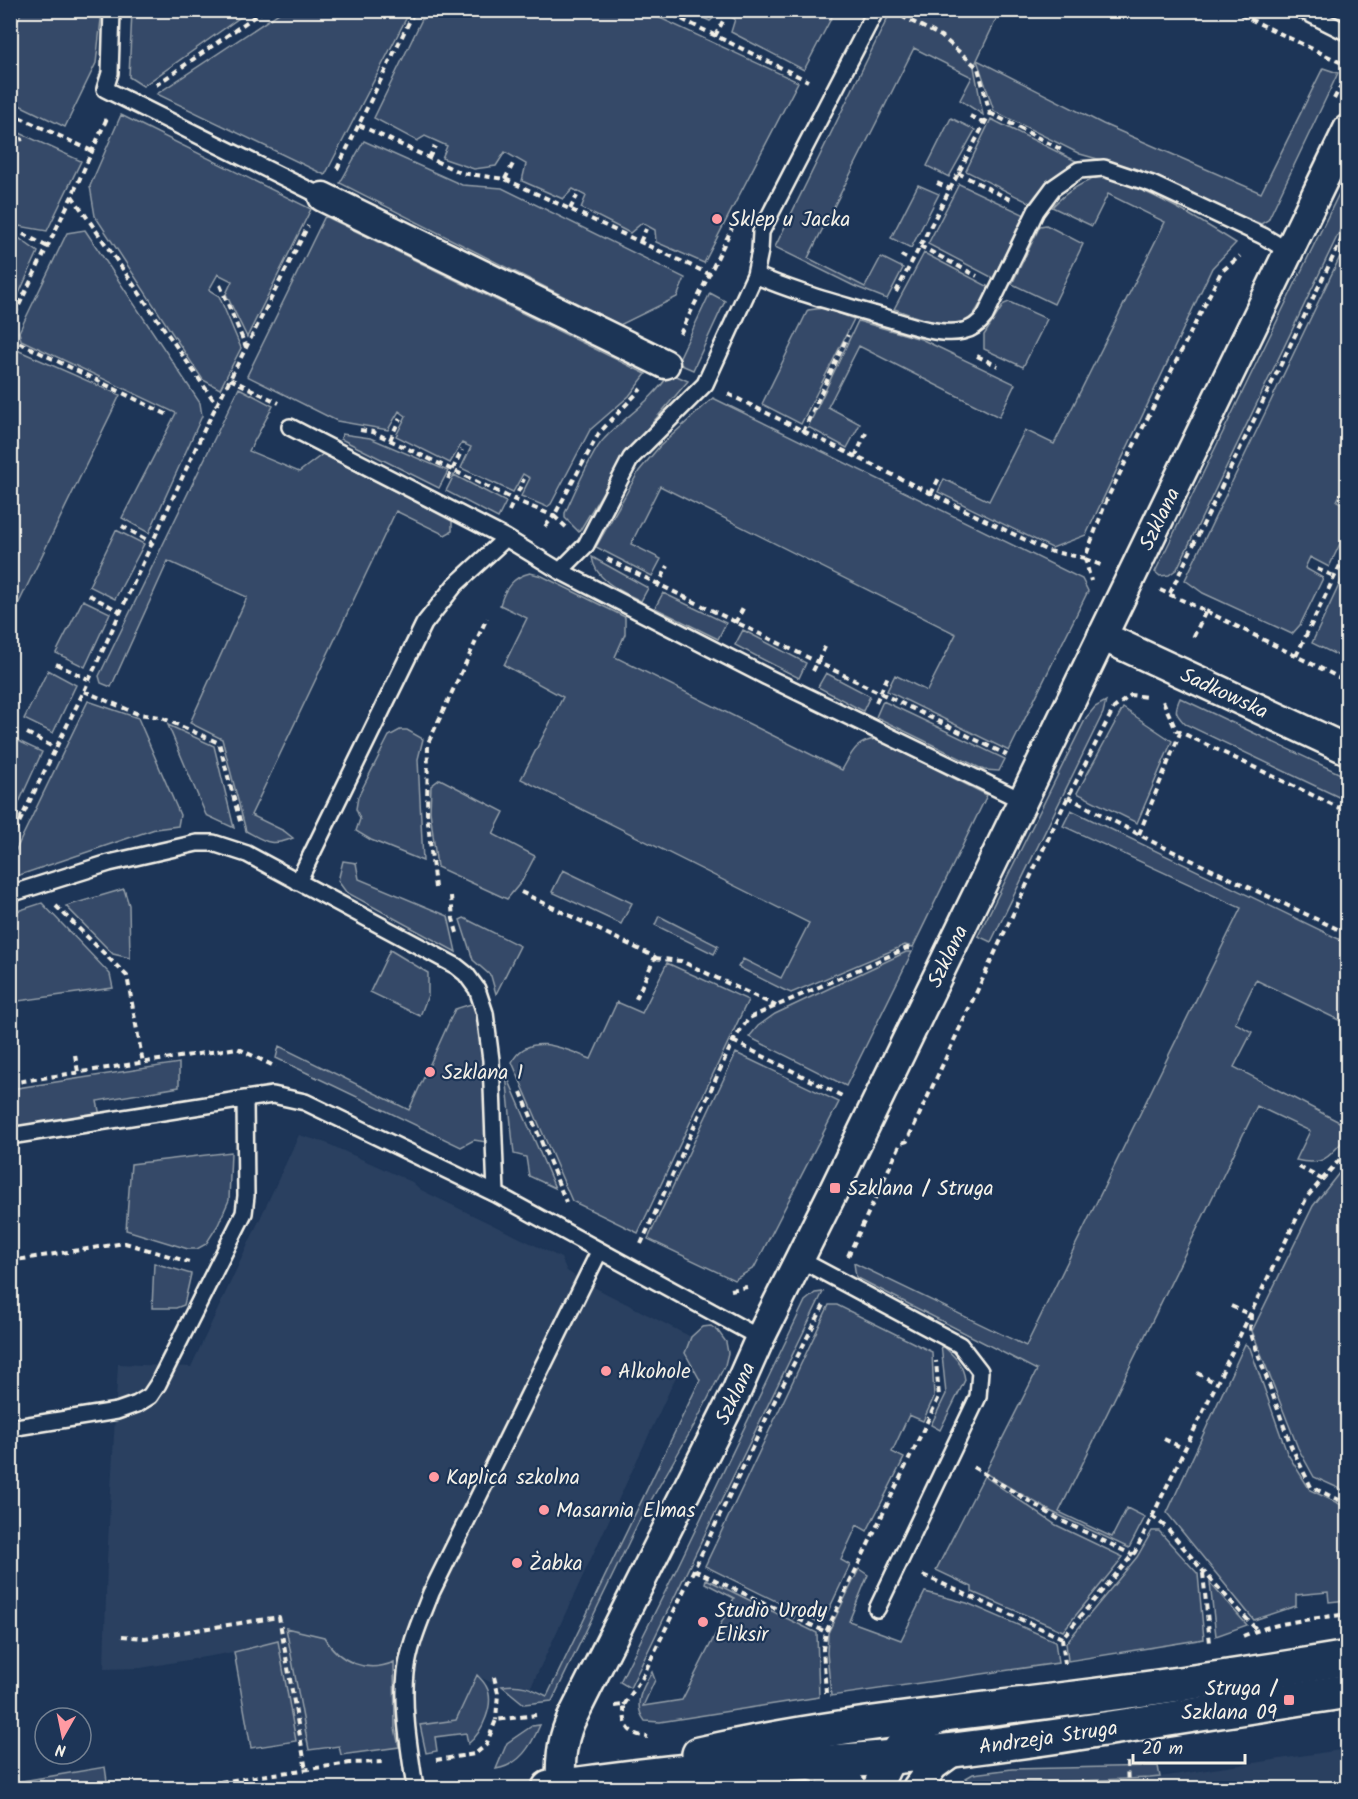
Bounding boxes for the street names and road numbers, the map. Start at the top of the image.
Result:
street label: Szklana [1131,482,1190,556]
street label: Sadkowska [1174,659,1273,729]
street label: Szklana [919,920,978,994]
street label: Szklana [707,1357,765,1431]
street label: Andrzeja Struga [977,1712,1120,1765]

